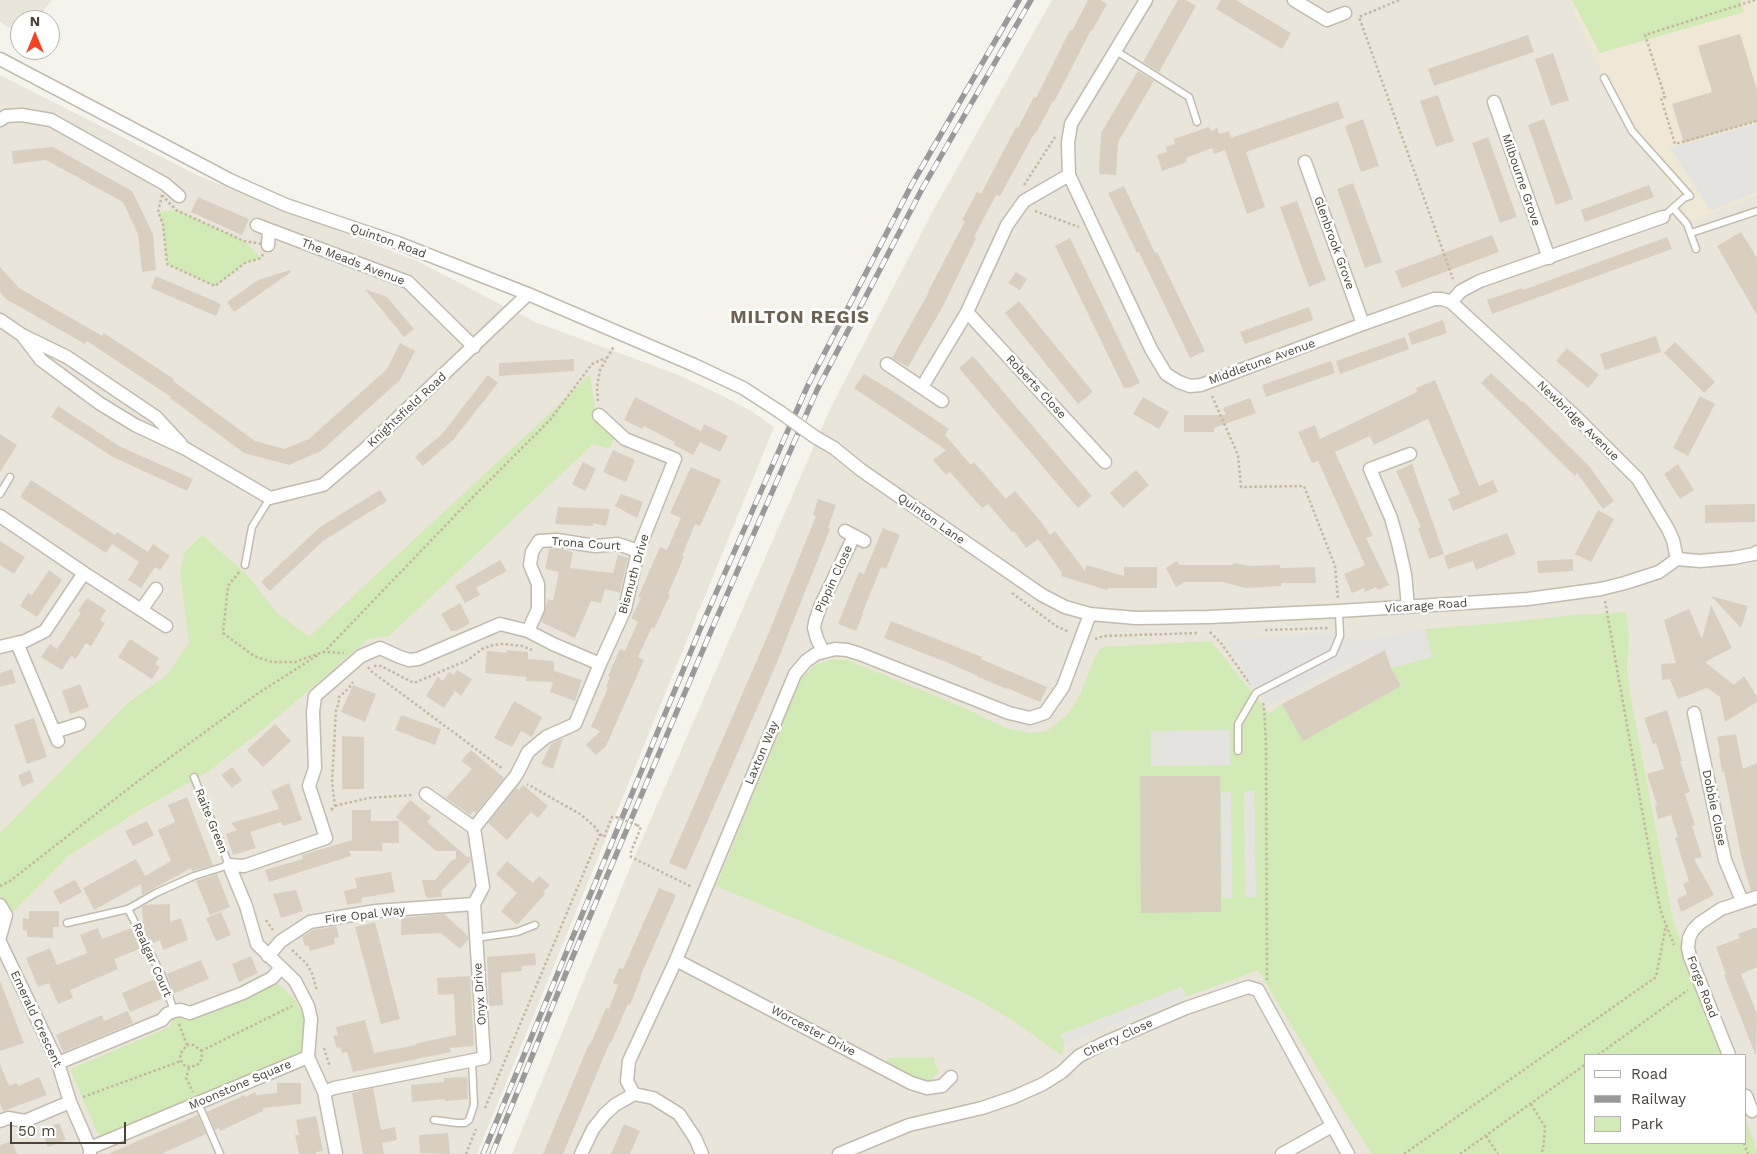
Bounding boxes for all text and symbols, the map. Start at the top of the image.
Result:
north arrow [10,10,60,60]
text: N [30,13,40,29]
street label: Milbourne Grove [1499,132,1543,228]
street label: Glenbrook Grove [1310,194,1358,292]
street label: Quinton Road [348,221,428,261]
street label: The Meads Avenue [299,236,407,288]
district label: MILTON REGIS [729,307,871,329]
street label: Middletune Avenue [1207,336,1317,388]
street label: Roberts Close [1003,352,1069,422]
street label: Knightsfield Road [364,370,450,450]
street label: Newbridge Avenue [1534,378,1622,464]
street label: Quinton Lane [895,490,967,548]
street label: Bismuth Drive [616,532,652,616]
street label: Trona Court [551,534,621,554]
street label: Pippin Close [812,543,856,615]
street label: Vicarage Road [1384,596,1468,616]
street label: Laxton Way [742,719,782,787]
street label: Dobbie Close [1699,769,1729,847]
street label: Raite Green [191,786,231,856]
street label: Fire Opal Way [324,903,406,927]
street label: Realgar Court [129,921,175,999]
street label: Forge Road [1684,954,1720,1020]
street label: Onyx Drive [471,962,489,1026]
street label: Emerald Crescent [7,968,65,1070]
street label: Worcester Drive [768,1003,858,1059]
street label: Cherry Close [1081,1016,1155,1060]
legend [1584,1054,1747,1144]
street label: Moonstone Square [187,1057,293,1113]
text: Road [1631,1065,1668,1083]
text: Railway [1631,1090,1686,1108]
scale bar [12,1112,129,1144]
text: Park [1631,1115,1663,1133]
text: 50 m [18,1122,55,1140]

